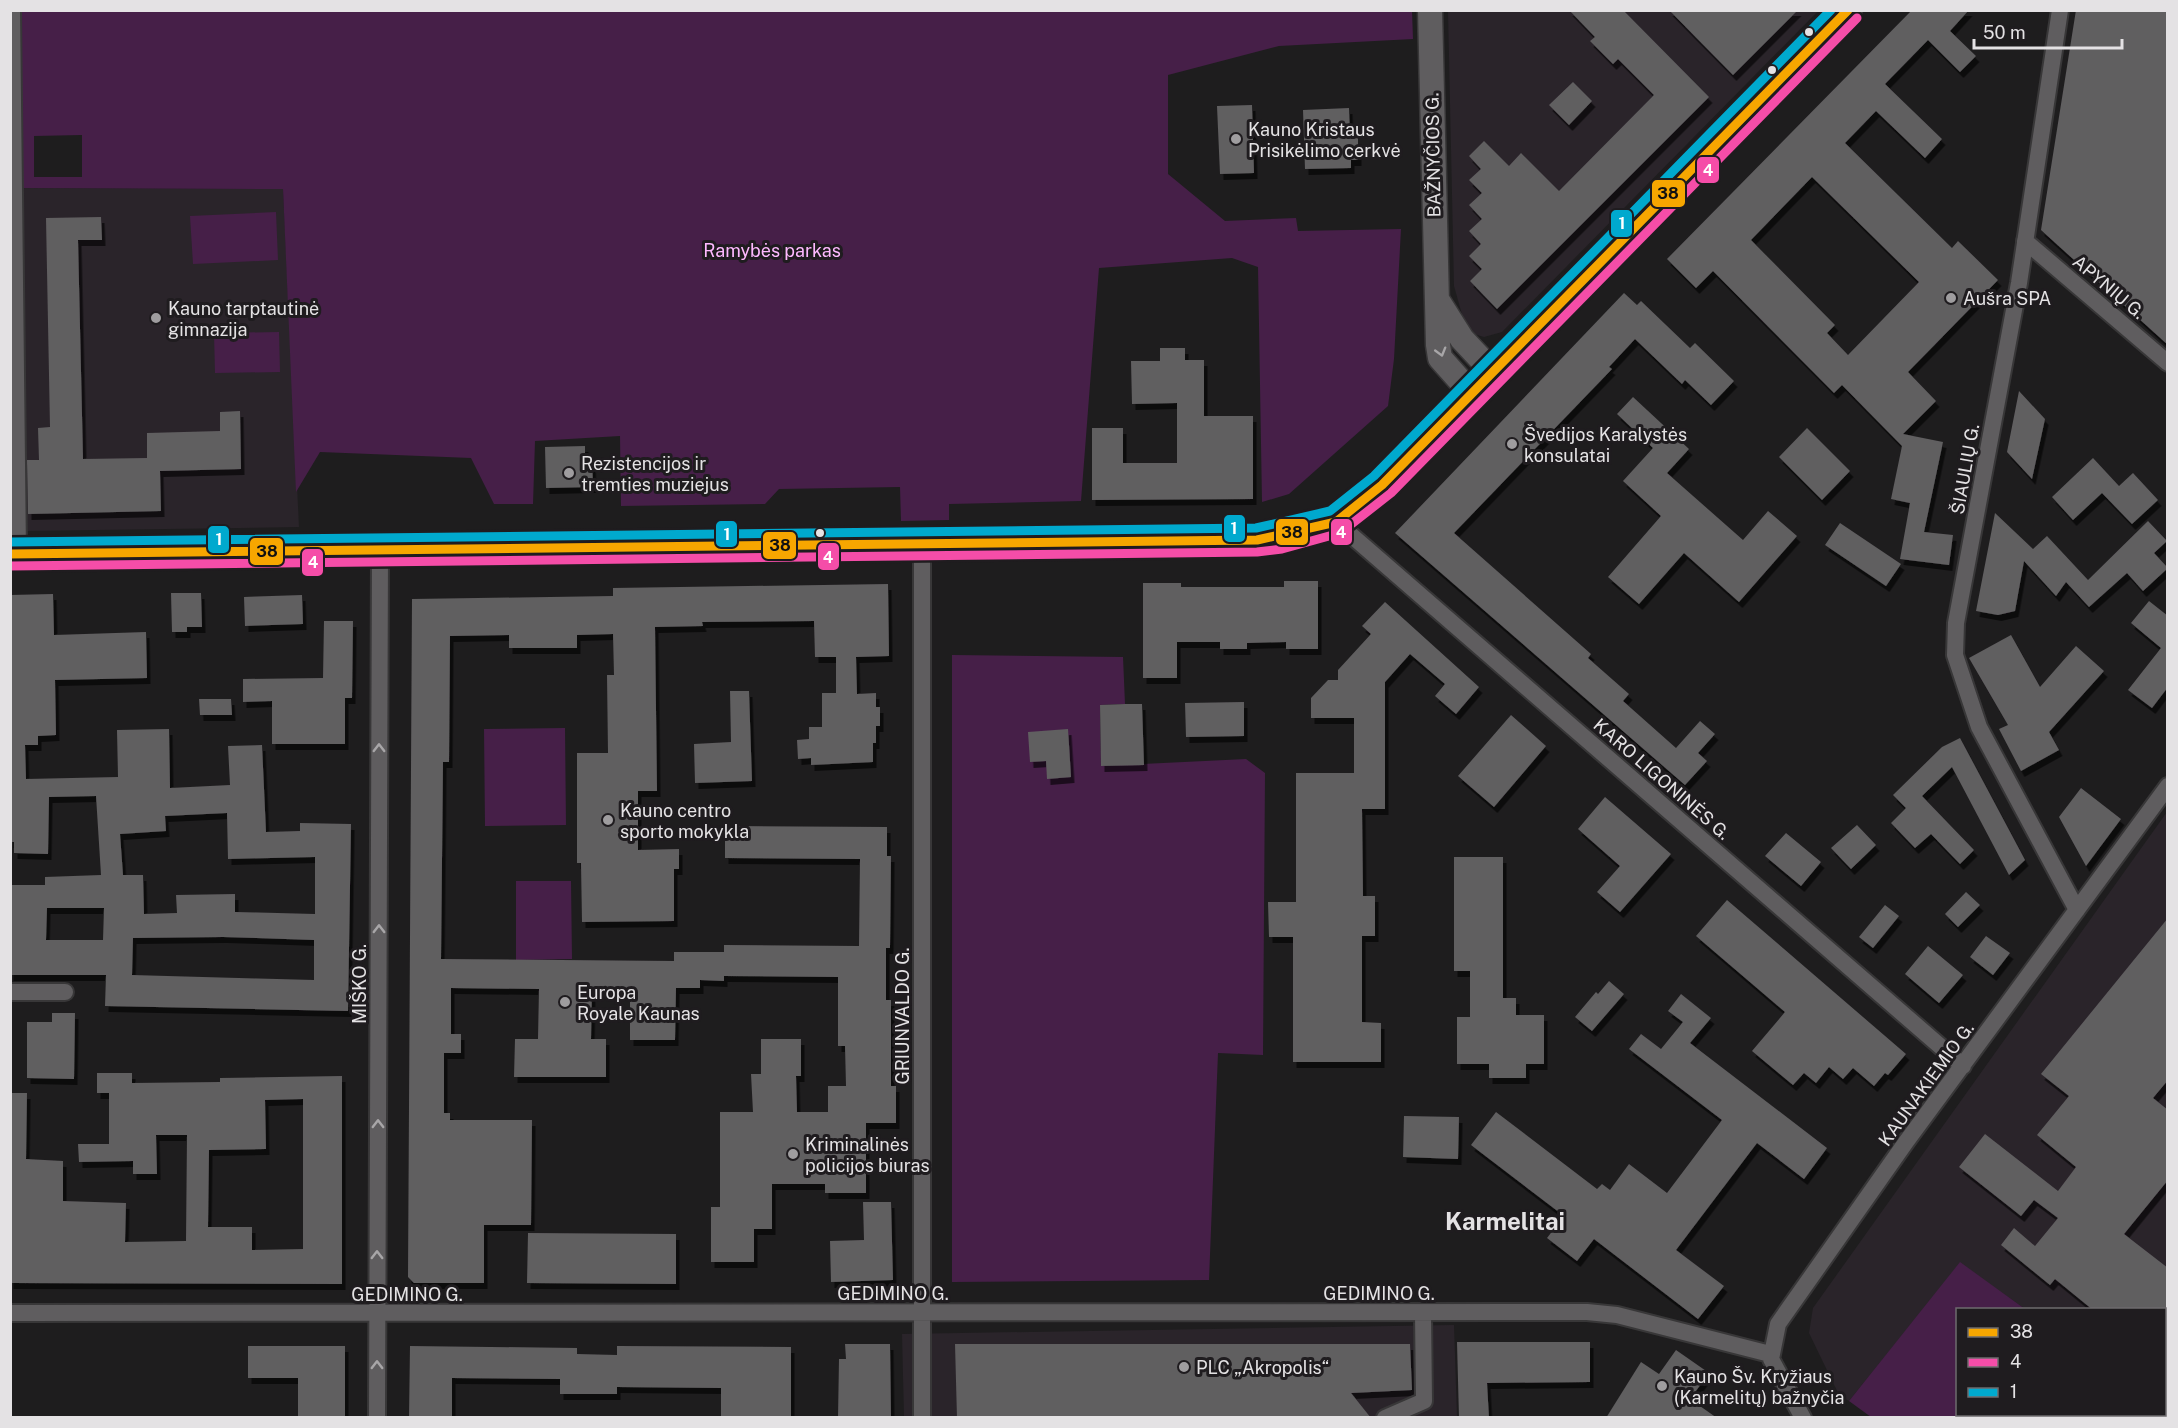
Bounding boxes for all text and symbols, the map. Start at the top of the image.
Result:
scale bar [1974,12,2122,50]
text: 50 m [1983,22,2026,43]
unlabelled marker [1803,26,1815,38]
unlabelled marker [1766,64,1778,76]
street label: BAŽNYČIOS G. [1421,92,1445,218]
place label: Kauno Kristaus Prisikėlimo cerkvė [1248,119,1401,161]
marker: Kauno Kristaus Prisikėlimo cerkvė [1229,132,1243,146]
line badge: 4 [1696,156,1720,184]
text: 4 [1703,161,1714,180]
line badge: 38 [1651,179,1686,208]
text: 38 [1657,184,1679,203]
line badge: 1 [1610,209,1633,238]
text: 1 [1619,214,1625,233]
park label: Ramybės parkas [703,240,841,261]
street label: APYNIŲ G. [2069,251,2149,323]
place label: Aušra SPA [1963,288,2052,309]
marker: Aušra SPA [1944,291,1958,305]
place label: Kauno tarptautinė gimnazija [168,298,319,340]
marker: Kauno tarptautinė gimnazija [149,311,163,325]
one-way arrow [1434,346,1446,357]
street label: ŠIAULIŲ G. [1947,422,1983,516]
place label: Švedijos Karalystės konsulatai [1524,424,1687,466]
marker: Švedijos Karalystės konsulatai [1505,437,1519,451]
place label: Rezistencijos ir tremties muziejus [581,453,729,495]
marker: Rezistencijos ir tremties muziejus [562,466,576,480]
line badge: 1 [1223,514,1246,543]
line badge: 38 [1275,518,1309,546]
line badge: 4 [1330,518,1353,546]
text: 1 [1231,519,1237,538]
line badge: 1 [715,520,738,548]
text: 38 [1281,523,1303,542]
text: 4 [1336,523,1347,542]
line badge: 1 [207,525,230,554]
text: 1 [724,525,730,544]
unlabelled marker [814,527,826,539]
text: 1 [216,530,222,549]
line badge: 38 [762,531,797,560]
text: 38 [769,536,791,555]
line badge: 38 [249,537,284,566]
text: 38 [256,542,278,561]
line badge: 4 [817,542,840,571]
line badge: 4 [301,548,324,577]
text: 4 [823,548,834,567]
text: 4 [308,553,319,572]
street label: KARO LIGONINĖS G. [1589,713,1735,844]
one-way arrow [373,744,385,753]
place label: Kauno centro sporto mokykla [620,800,749,842]
marker: Kauno centro sporto mokykla [601,813,615,827]
one-way arrow [373,925,385,934]
street label: MIŠKO G. [349,944,370,1024]
street label: GRIUNVALDO G. [892,947,913,1085]
place label: Europa Royale Kaunas [577,982,700,1024]
marker: Europa Royale Kaunas [558,995,572,1009]
street label: KAUNAKIEMIO G. [1874,1018,1978,1150]
one-way arrow [372,1120,384,1129]
place label: Kriminalinės policijos biuras [805,1134,930,1176]
marker: Kriminalinės policijos biuras [786,1147,800,1161]
district label: Karmelitai [1445,1207,1565,1235]
one-way arrow [371,1250,383,1259]
street label: GEDIMINO G. [837,1283,949,1304]
street label: GEDIMINO G. [1323,1283,1435,1304]
street label: GEDIMINO G. [351,1284,463,1305]
legend [1956,1308,2166,1416]
text: 38 [2010,1321,2033,1342]
text: 4 [2010,1351,2021,1372]
place label: PLC „Akropolis“ [1196,1357,1329,1378]
marker: PLC „Akropolis“ [1177,1360,1191,1374]
one-way arrow [371,1361,383,1370]
place label: Kauno Šv. Kryžiaus (Karmelitų) bažnyčia [1674,1366,1844,1408]
marker: Kauno Šv. Kryžiaus (Karmelitų) bažnyčia [1655,1379,1669,1393]
text: 1 [2010,1381,2017,1402]

